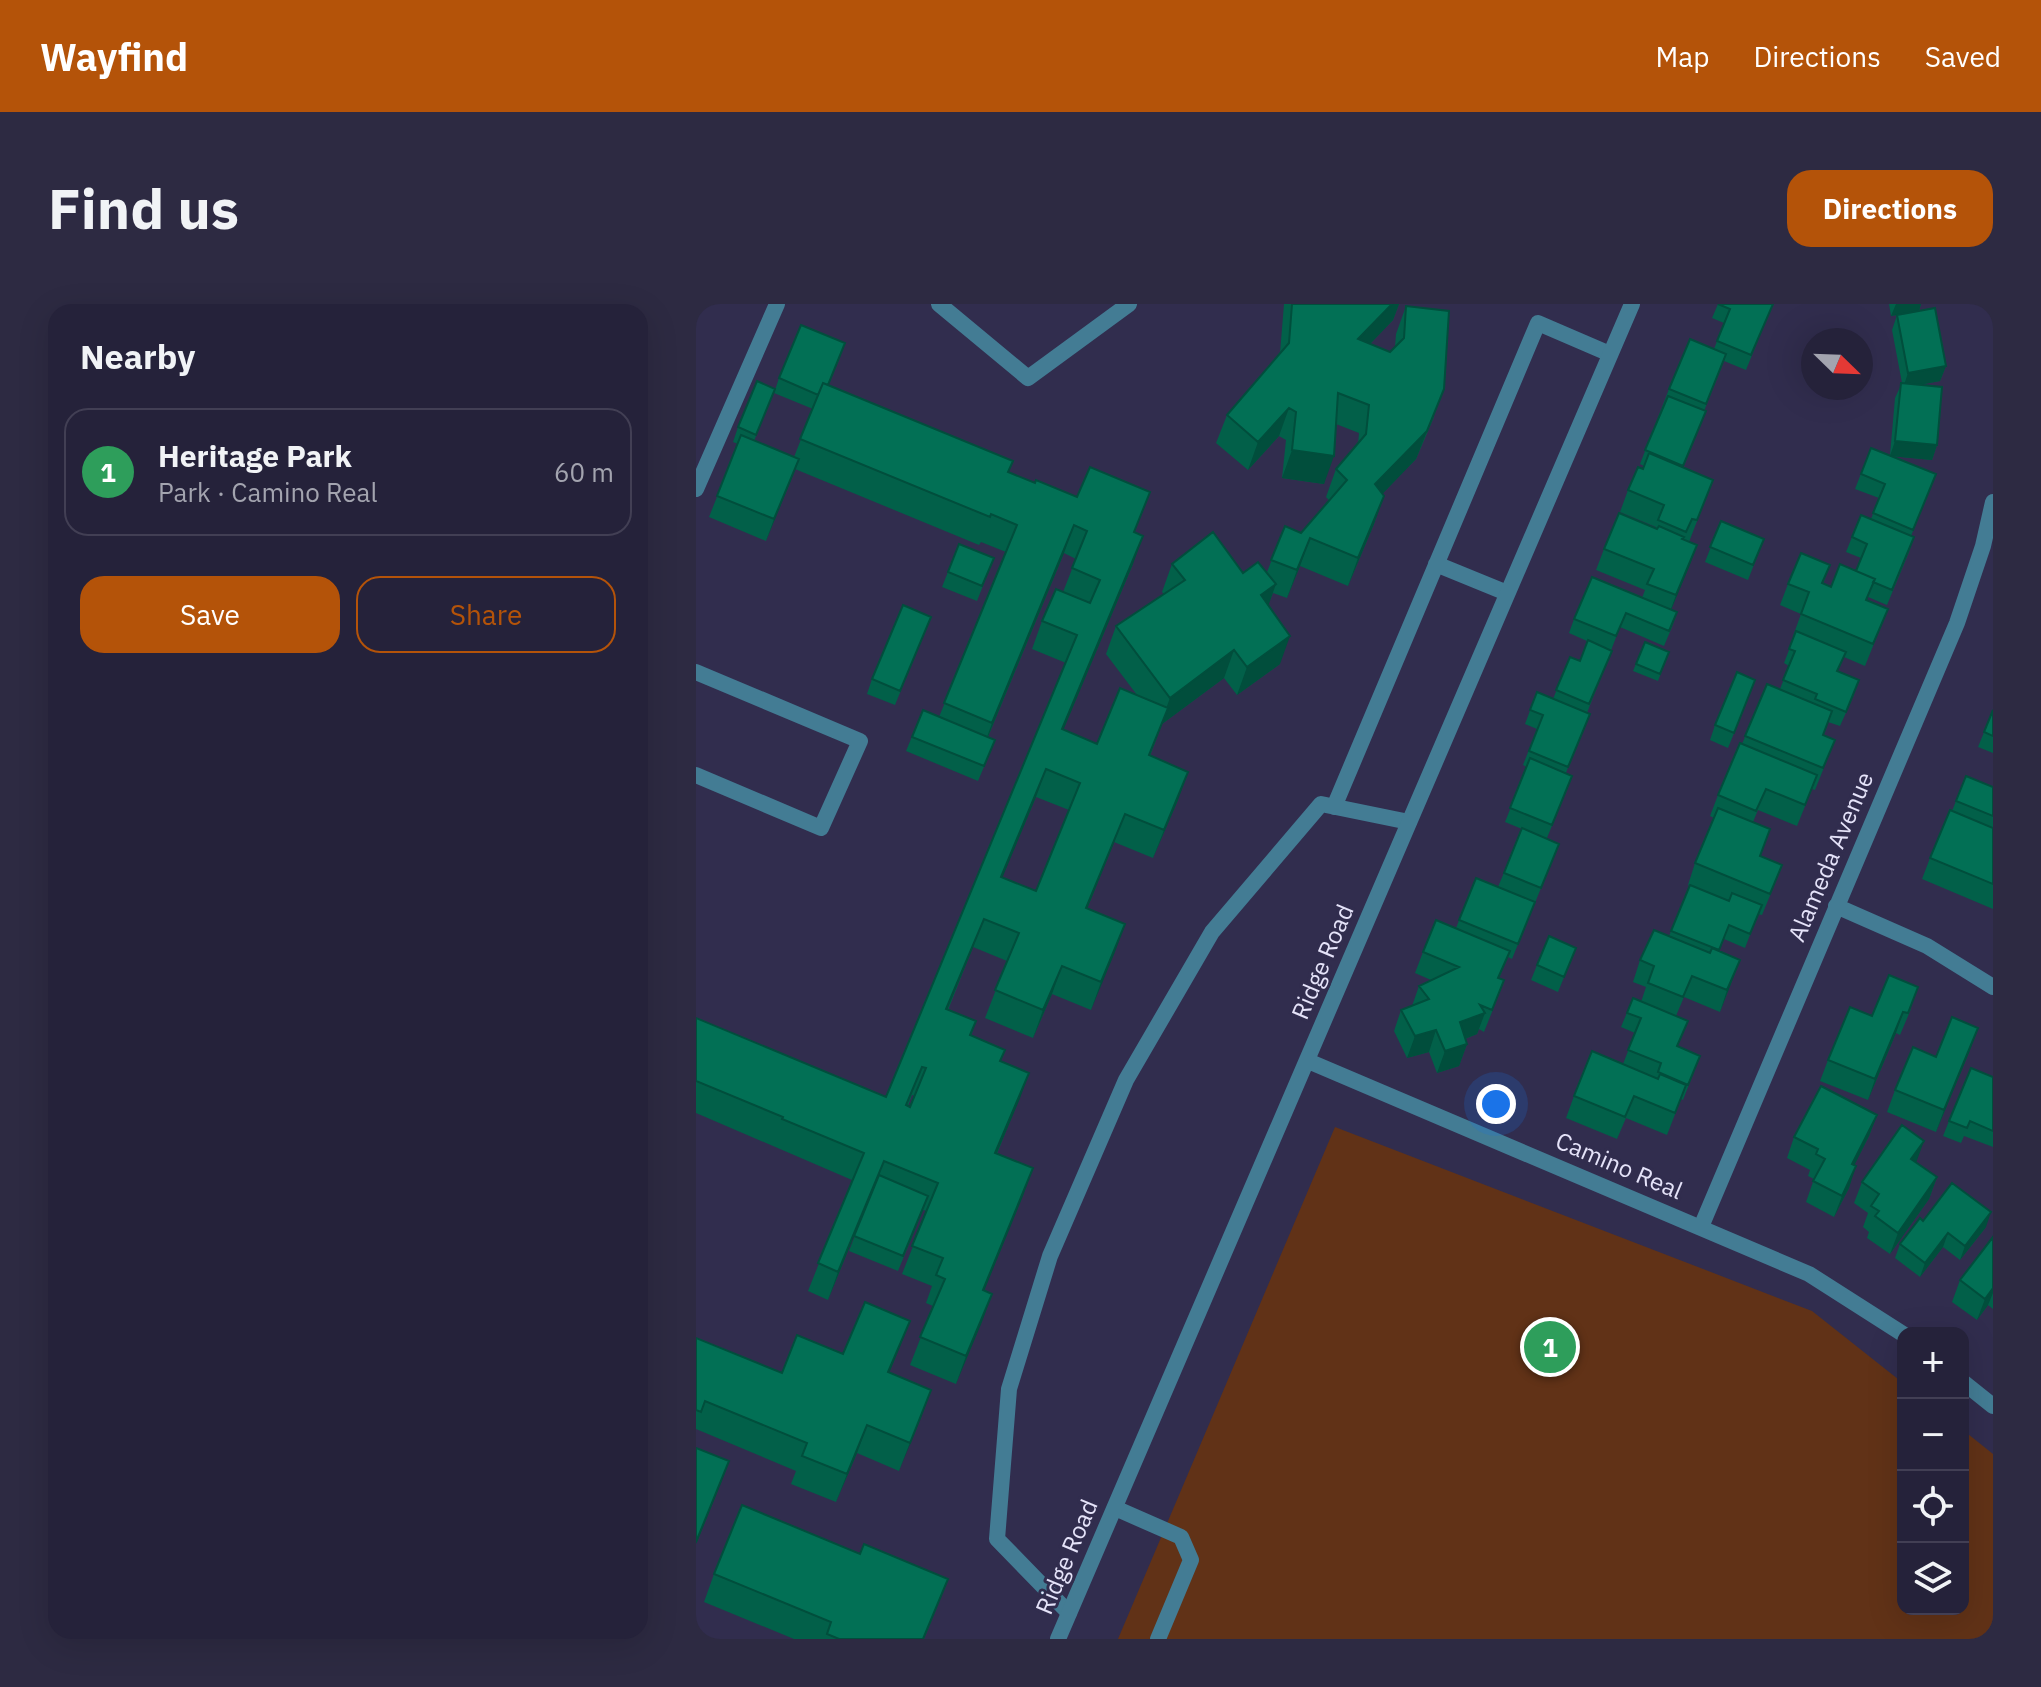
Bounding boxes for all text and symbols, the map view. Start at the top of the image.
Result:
text: Wayfind [40,32,188,81]
text: Map [1655,38,1709,75]
text: Directions [1753,38,1881,75]
text: Saved [1925,38,2001,75]
button: Directions [1787,170,1993,247]
text: Find us [48,172,239,244]
north arrow [1801,328,1873,400]
text: Nearby [80,334,195,378]
text: Heritage Park [158,436,352,475]
text: 1 [100,455,116,489]
text: 60 m [554,455,614,489]
text: Park · Camino Real [158,475,378,509]
button: Save [80,576,340,653]
button: Share [356,576,616,653]
street label: Alameda Avenue [1780,767,1880,946]
street label: Ridge Road [1284,899,1361,1024]
your location [1476,1084,1516,1124]
street label: Camino Real [1551,1124,1688,1206]
pin: 1 [1524,1317,1576,1377]
map controls [1897,1327,1969,1615]
button: + [1897,1327,1969,1399]
button: − [1897,1399,1969,1471]
button: locate [1897,1471,1969,1543]
street label: Ridge Road [1028,1494,1105,1619]
button: layers [1897,1543,1969,1615]

